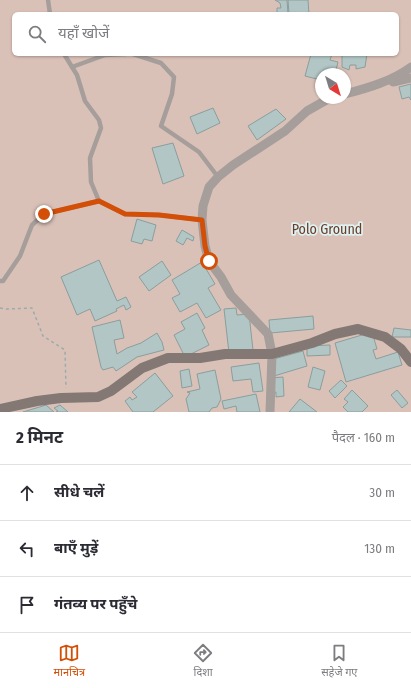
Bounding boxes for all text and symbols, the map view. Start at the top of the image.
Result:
search box [12,12,399,56]
icon: search [26,23,48,45]
text: यहाँ खोजें [58,24,109,42]
north arrow [315,68,351,104]
route end [35,205,53,223]
park label: Polo Ground [292,221,362,238]
route start [200,252,218,270]
text: 2 मिनट [16,427,63,448]
text: पैदल · 160 m [332,430,395,445]
icon: ahead [16,482,38,504]
text: सीधे चलें [54,483,104,501]
text: 30 m [369,485,395,500]
icon: left [16,538,38,560]
text: बाएँ मुड़ें [54,539,98,557]
text: 130 m [364,541,395,556]
icon: arrive [16,594,38,616]
text: गंतव्य पर पहुँचे [54,595,137,613]
tab: मानचित्र [54,642,85,680]
tab: दिशा [192,642,214,680]
tab: सहेजे गए [321,642,357,680]

